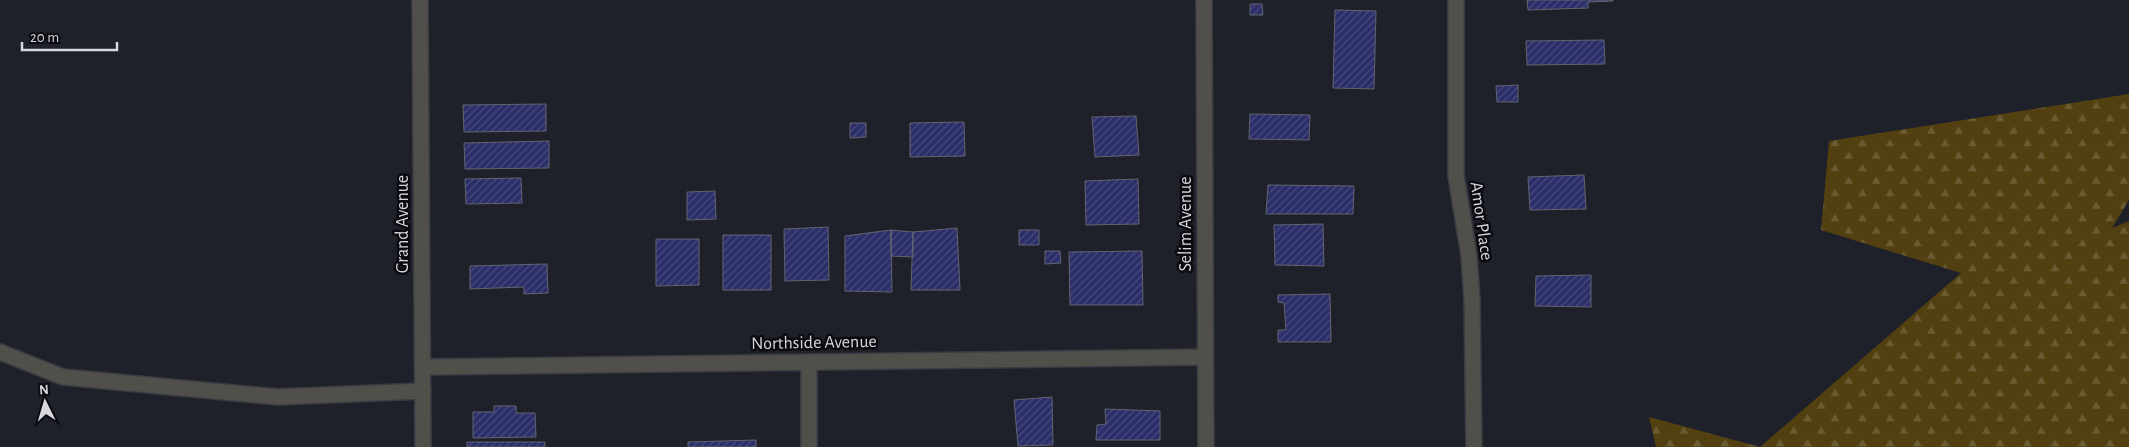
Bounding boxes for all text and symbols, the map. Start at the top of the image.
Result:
scale bar [22,20,118,52]
text: 20 m [30,30,59,45]
street label: Grand Avenue [394,175,412,273]
street label: Selim Avenue [1177,176,1195,272]
street label: Amor Place [1467,180,1495,262]
street label: Northside Avenue [751,333,877,353]
north arrow [20,377,70,427]
text: N [38,383,49,397]

